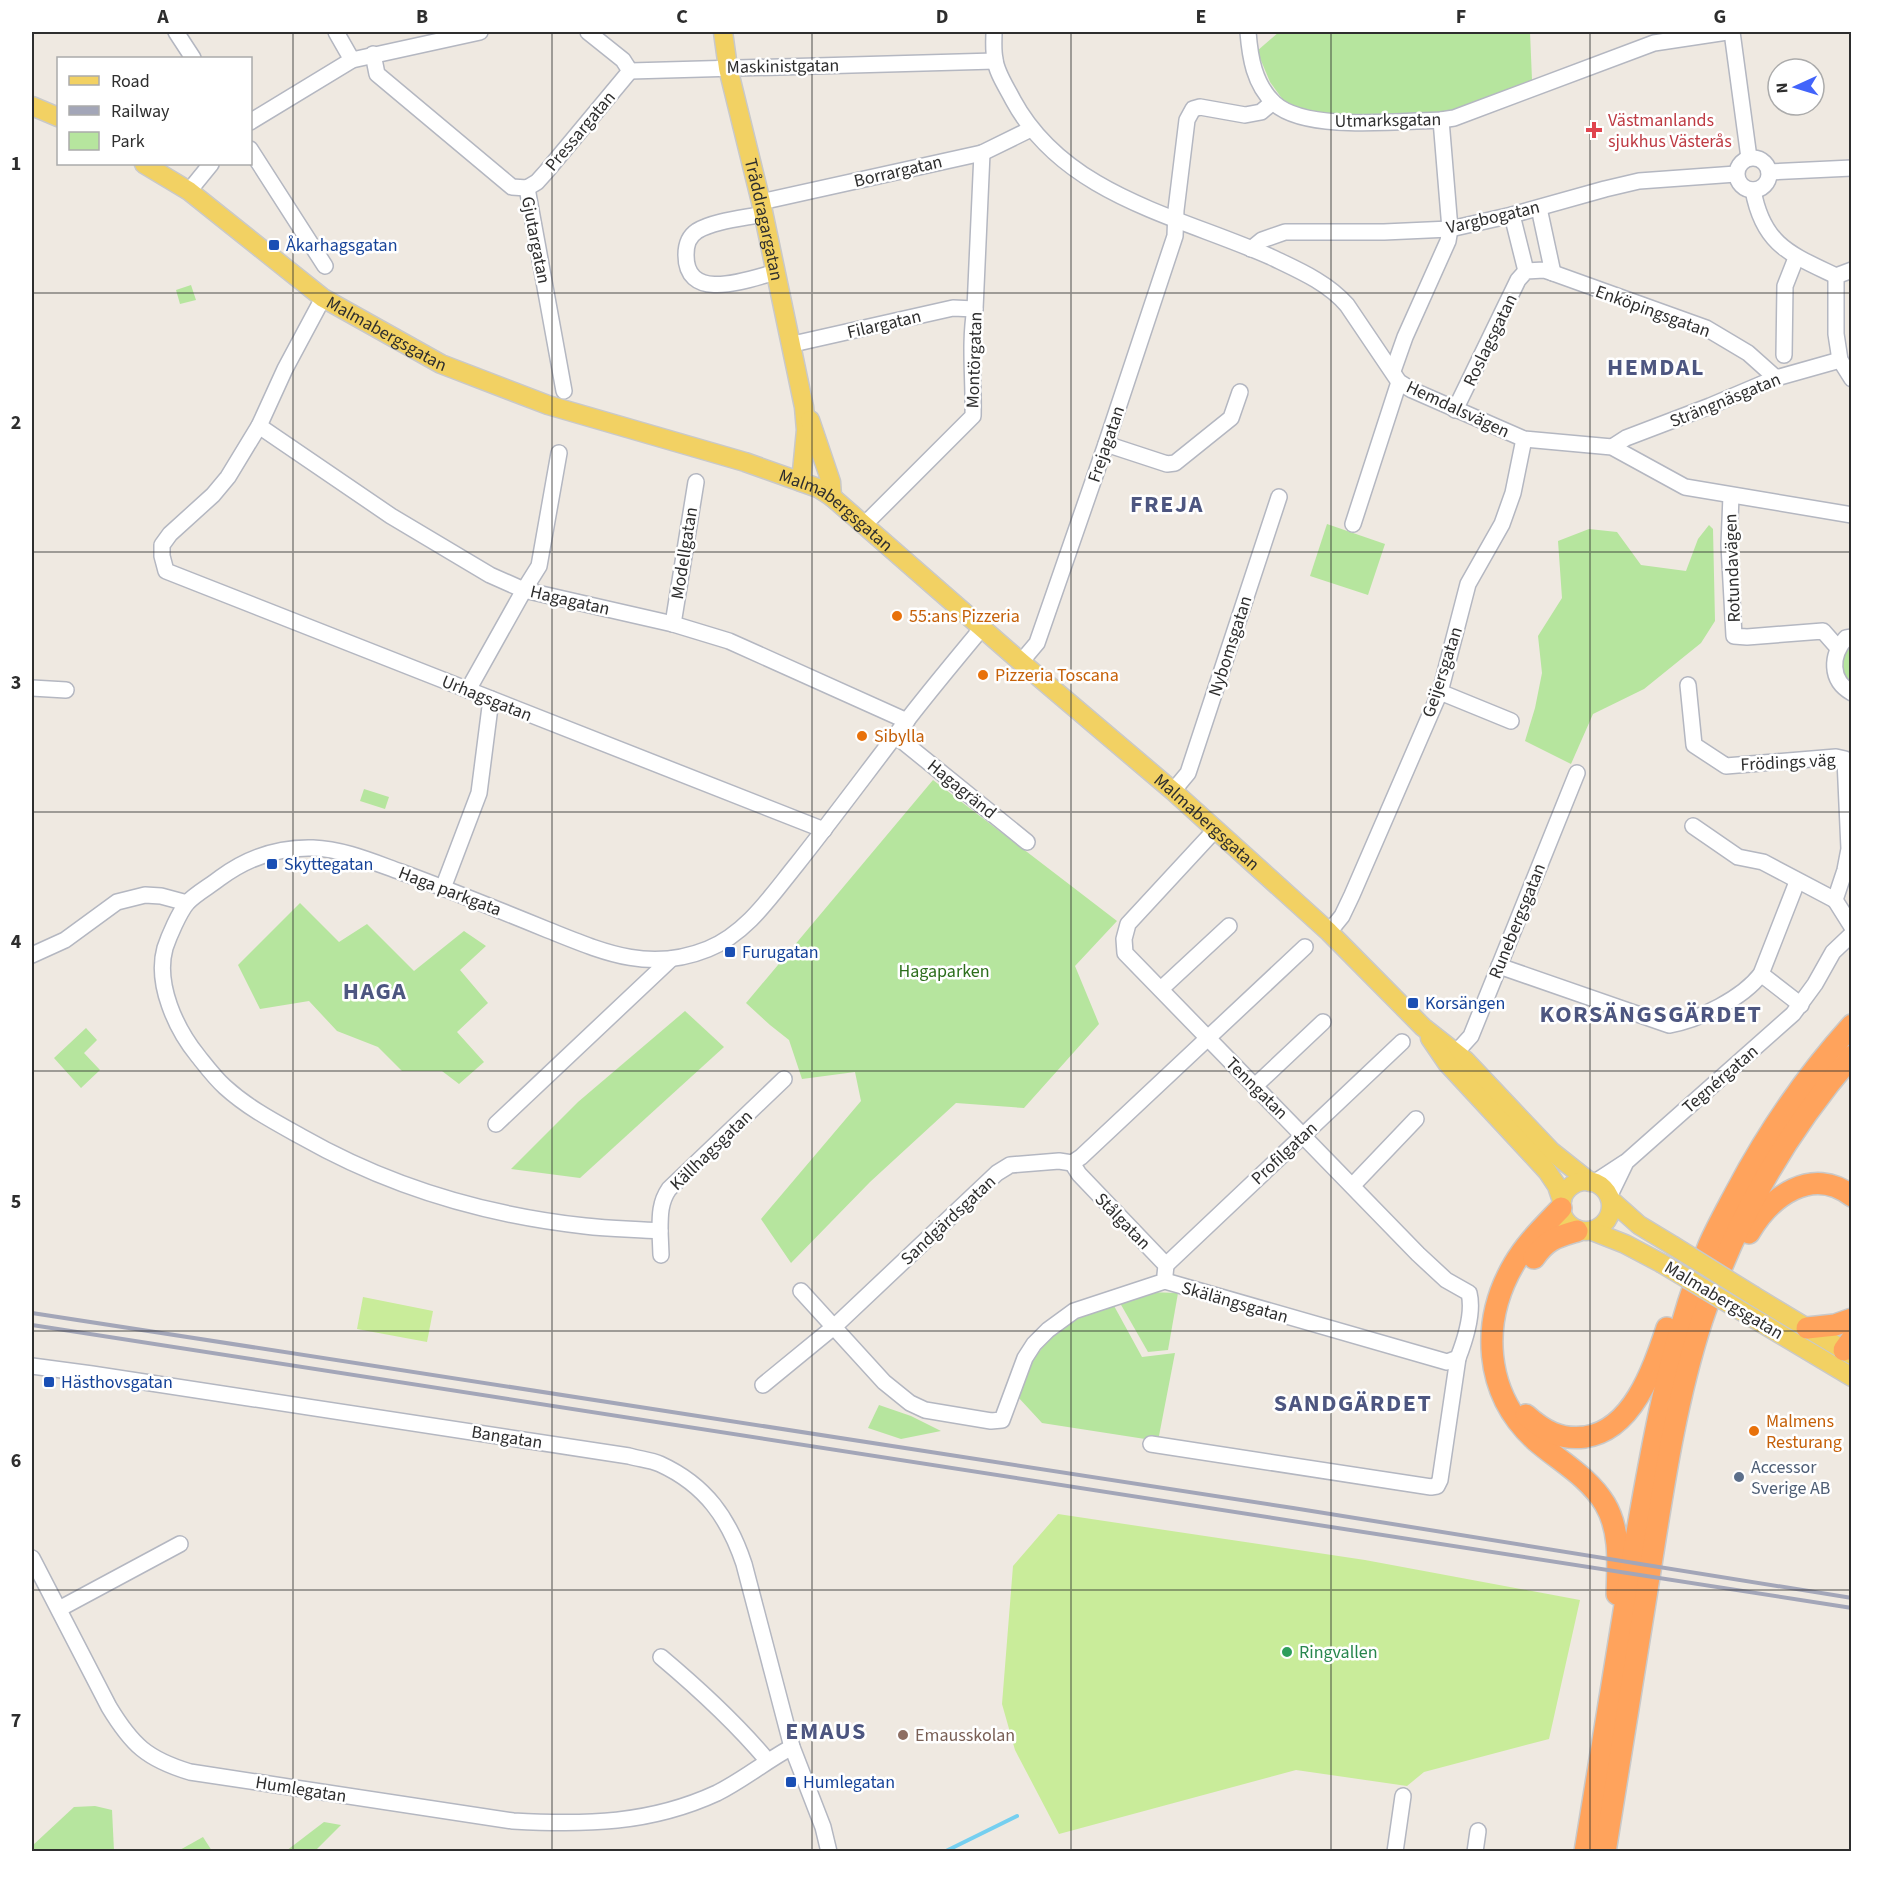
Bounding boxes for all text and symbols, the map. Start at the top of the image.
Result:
text: A [156,3,169,31]
text: B [416,3,428,31]
text: C [676,3,688,31]
text: D [936,3,948,31]
text: E [1196,3,1206,31]
text: F [1456,3,1466,31]
text: G [1714,3,1726,31]
street label: Maskinistgatan [726,53,840,80]
legend [57,57,252,165]
north arrow [1766,57,1826,117]
text: Road [111,69,150,94]
text: N [1771,82,1793,94]
street label: Pressargatan [539,86,621,177]
text: Railway [111,99,170,124]
street label: Utmarksgatan [1334,107,1442,134]
place label: Västmanlands sjukhus Västerås [1608,108,1732,154]
marker: Västmanlands sjukhus Västerås [1585,121,1603,139]
text: Park [111,129,145,154]
street label: Borrargatan [852,149,945,194]
text: 1 [11,150,21,178]
street label: Tråddragargatan [738,156,789,283]
street label: Gjutargatan [515,194,556,286]
street label: Vargbogatan [1444,195,1542,240]
place label: Åkarhagsgatan [286,233,398,258]
marker: Åkarhagsgatan [267,238,281,252]
street label: Enköpingsgatan [1592,279,1714,344]
street label: Malmabergsgatan [322,290,450,378]
street label: Roslagsgatan [1457,290,1524,391]
street label: Filargatan [845,304,924,345]
street label: Montörgatan [960,311,989,409]
district label: HEMDAL [1607,350,1705,385]
street label: Strängnäsgatan [1666,367,1784,434]
street label: Hemdalsvägen [1402,375,1514,444]
street label: Frejagatan [1082,403,1131,486]
text: 2 [11,409,21,437]
street label: Malmabergsgatan [775,463,898,558]
district label: FREJA [1130,487,1204,522]
street label: Modellgatan [665,505,704,601]
street label: Rotundavägen [1718,513,1747,623]
street label: Hagagatan [528,579,612,622]
street label: Nybomsgatan [1202,593,1259,700]
place label: 55:ans Pizzeria [909,604,1020,629]
marker: 55:ans Pizzeria [890,609,904,623]
street label: Geijersgatan [1416,624,1469,721]
place label: Pizzeria Toscana [995,663,1119,688]
marker: Pizzeria Toscana [976,668,990,682]
text: 3 [11,669,21,697]
street label: Urhagsgatan [438,669,536,728]
place label: Sibylla [874,724,925,749]
marker: Sibylla [855,729,869,743]
street label: Frödings väg [1740,748,1836,777]
street label: Hagagränd [922,754,1002,825]
street label: Malmabergsgatan [1148,768,1265,876]
place label: Skyttegatan [284,852,373,877]
marker: Skyttegatan [265,857,279,871]
street label: Haga parkgata [395,860,505,923]
street label: Runebergsgatan [1483,860,1552,983]
text: 4 [11,928,22,956]
place label: Furugatan [742,940,819,965]
marker: Furugatan [723,945,737,959]
park label: Hagaparken [898,959,990,984]
district label: HAGA [343,974,407,1009]
place label: Korsängen [1425,991,1505,1016]
marker: Korsängen [1406,996,1420,1010]
district label: KORSÄNGSGÄRDET [1540,997,1762,1032]
street label: Tegnérgatan [1677,1039,1764,1119]
street label: Tenngatan [1220,1051,1294,1125]
street label: Källhagsgatan [664,1104,758,1196]
street label: Profilgatan [1246,1116,1323,1191]
street label: Sandgärdsgatan [895,1170,1002,1271]
street label: Stålgatan [1089,1187,1156,1255]
text: 5 [11,1188,21,1216]
street label: Malmabergsgatan [1660,1255,1788,1346]
street label: Skälängsgatan [1179,1275,1291,1330]
place label: Hästhovsgatan [61,1370,173,1395]
marker: Hästhovsgatan [42,1375,56,1389]
district label: SANDGÄRDET [1274,1386,1432,1421]
place label: Malmens Resturang [1766,1409,1842,1455]
street label: Bangatan [470,1420,544,1455]
marker: Malmens Resturang [1747,1424,1761,1438]
text: 6 [11,1447,21,1475]
place label: Accessor Sverige AB [1751,1455,1830,1501]
marker: Accessor Sverige AB [1732,1470,1746,1484]
place label: Ringvallen [1299,1640,1378,1665]
marker: Ringvallen [1280,1645,1294,1659]
text: 7 [11,1707,21,1735]
district label: EMAUS [785,1714,867,1749]
place label: Emausskolan [915,1723,1015,1748]
marker: Emausskolan [896,1728,910,1742]
street label: Humlegatan [254,1770,348,1809]
place label: Humlegatan [803,1770,895,1795]
marker: Humlegatan [784,1775,798,1789]

